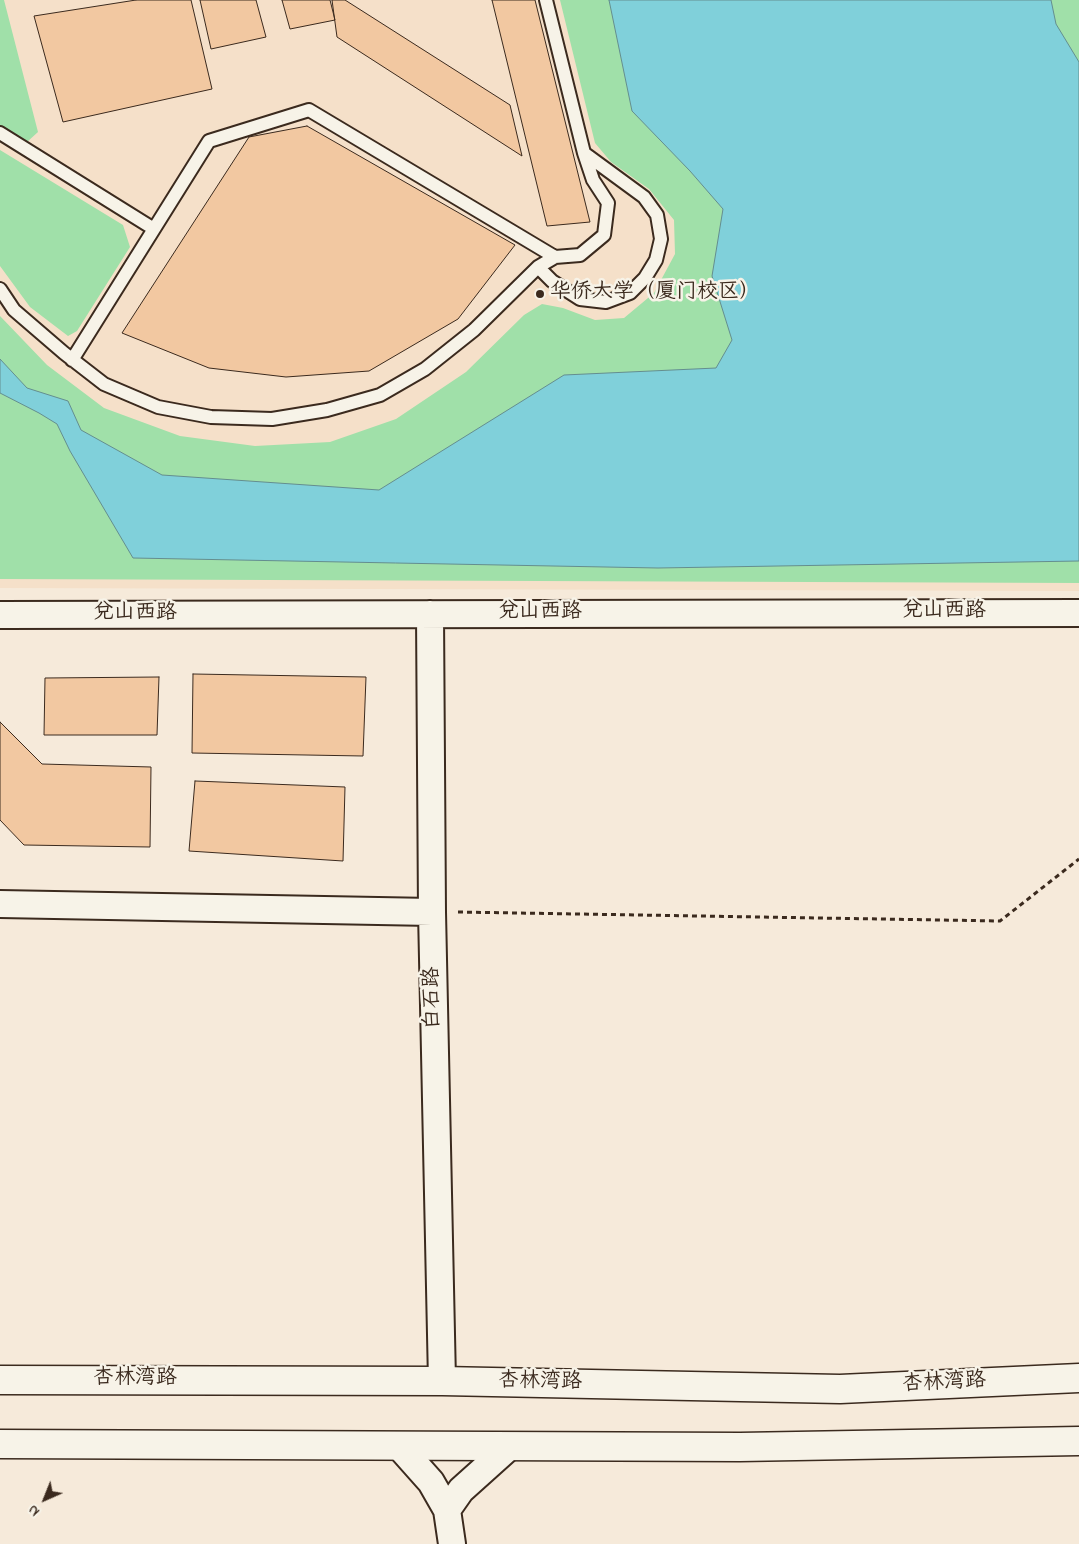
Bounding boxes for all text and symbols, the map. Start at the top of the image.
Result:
place label: 华侨大学（厦门校区） [550,281,760,307]
marker: 华侨大学（厦门校区） [534,288,546,300]
street label: 兑山西路 [902,600,986,626]
street label: 兑山西路 [498,601,582,627]
street label: 兑山西路 [93,602,177,628]
street label: 白石路 [421,966,447,1030]
street label: 杏林湾路 [93,1367,177,1393]
street label: 杏林湾路 [901,1369,987,1399]
street label: 杏林湾路 [498,1370,582,1396]
north arrow [20,1474,70,1524]
text: N [24,1499,45,1521]

